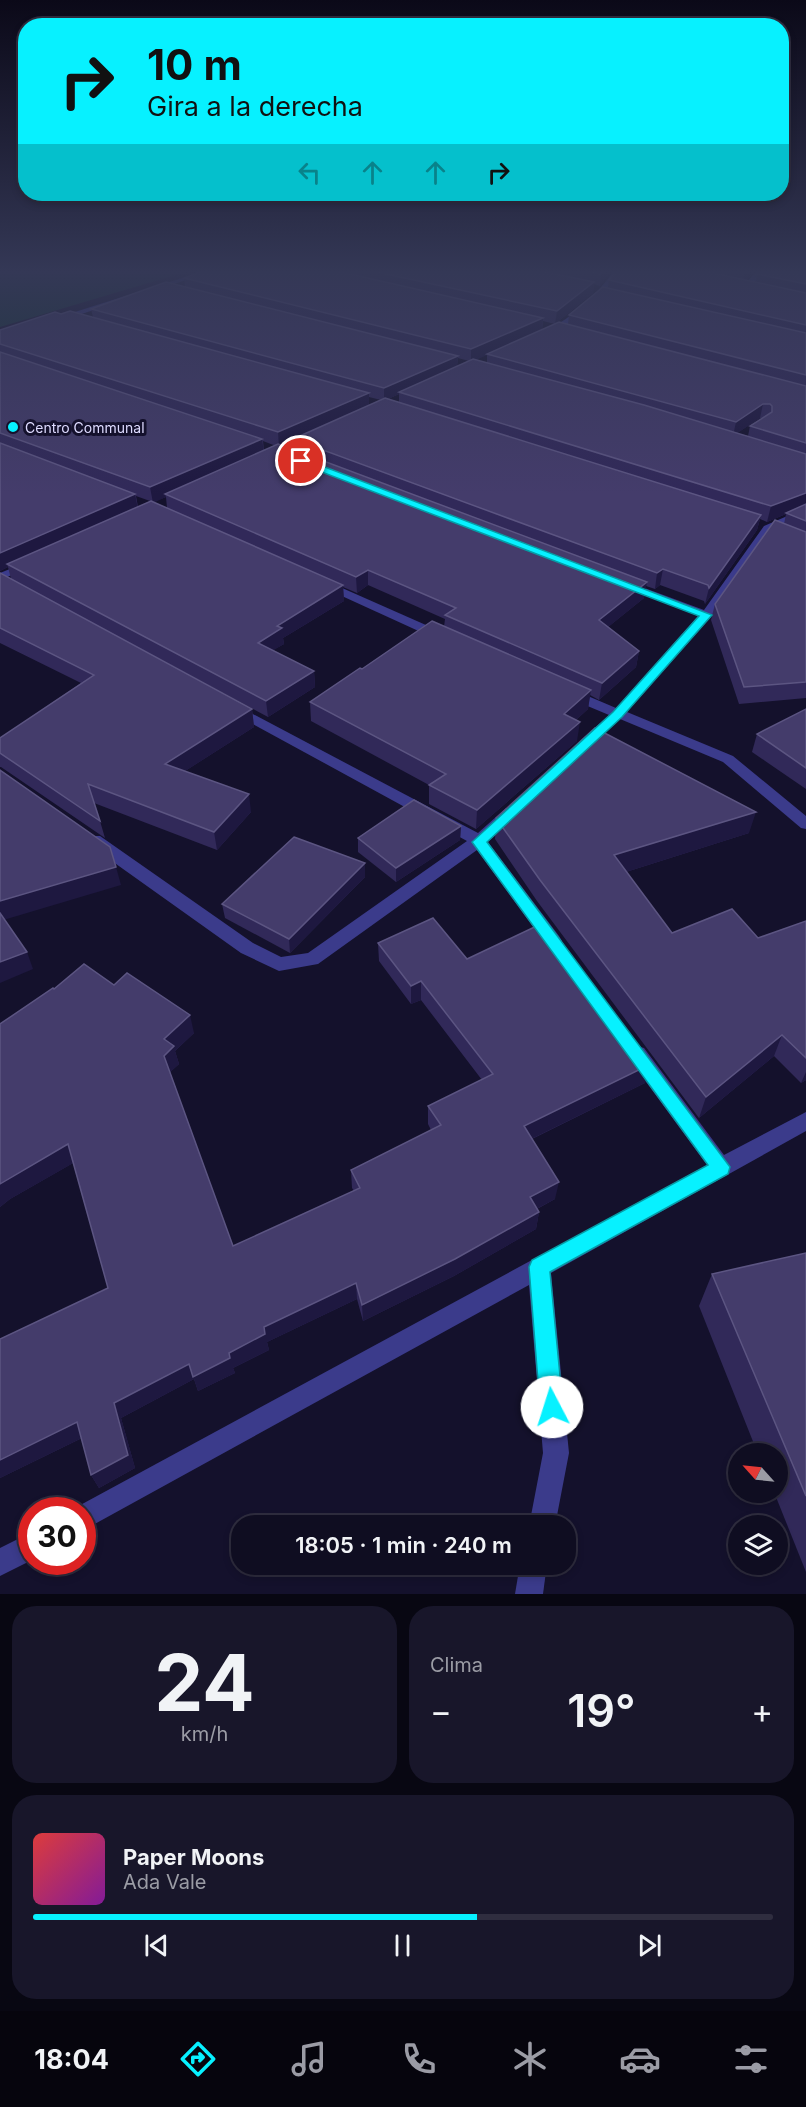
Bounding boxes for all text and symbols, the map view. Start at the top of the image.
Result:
text: 10 m [147,39,242,90]
icon: right [48,42,126,120]
text: Gira a la derecha [147,90,363,123]
icon: left [293,156,326,189]
icon: ahead [356,156,389,189]
icon: ahead [419,156,452,189]
icon: right [482,156,515,189]
place label: Centro Communal [25,419,145,436]
marker: Centro Communal [6,420,20,434]
pin [275,435,326,486]
icon: arrive [284,444,317,477]
position arrow [520,1375,584,1439]
north arrow [728,1443,788,1503]
map controls [728,1443,788,1575]
speed limit sign: 30 [18,1497,96,1575]
button: layers [728,1515,788,1575]
text: 18:05 · 1 min · 240 m [295,1532,512,1558]
text: 24 [154,1635,255,1730]
text: Clima [430,1653,483,1677]
text: 19° [567,1683,636,1738]
text: − [430,1691,452,1731]
text: + [751,1691,773,1731]
text: km/h [181,1722,228,1746]
text: Paper Moons [123,1844,264,1870]
text: Ada Vale [123,1870,206,1894]
icon: previous [140,1929,173,1962]
icon: pause [386,1929,419,1962]
icon: next [633,1929,666,1962]
icon: directions [177,2038,219,2080]
icon: music [288,2038,330,2080]
icon: phone [398,2038,440,2080]
icon: climate [509,2038,551,2080]
icon: car [619,2038,661,2080]
icon: filters [730,2038,772,2080]
text: 18:04 [34,2043,109,2076]

